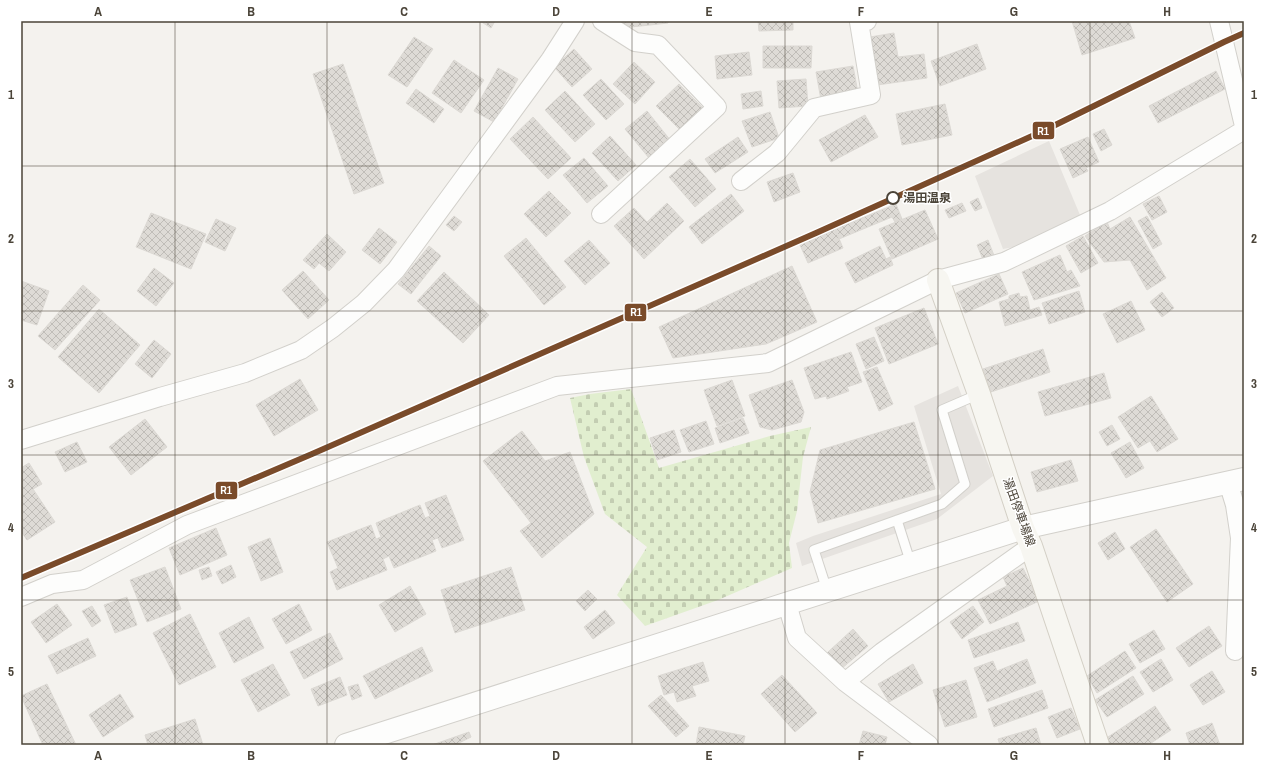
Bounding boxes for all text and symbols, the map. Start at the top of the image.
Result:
text: A [94,3,102,20]
text: B [247,3,255,20]
text: C [400,3,408,20]
text: D [552,3,560,20]
text: E [705,3,713,20]
text: F [858,3,865,20]
text: G [1010,3,1018,20]
text: H [1163,3,1171,20]
text: 1 [8,86,14,103]
text: 1 [1251,86,1257,103]
line badge: R1 [1032,121,1055,140]
text: R1 [1037,124,1049,138]
place label: 湯田温泉 [903,190,951,206]
marker: 湯田温泉 [886,191,900,205]
text: 2 [8,230,14,247]
text: 2 [1251,230,1257,247]
line badge: R1 [624,303,647,322]
text: R1 [630,305,642,319]
text: 3 [8,375,14,392]
text: 3 [1251,375,1257,392]
street label: 湯田停車場線 [999,475,1039,549]
line badge: R1 [215,481,238,500]
text: R1 [220,483,232,497]
text: 4 [8,519,14,536]
text: 4 [1251,519,1257,536]
text: 5 [8,663,14,680]
text: 5 [1251,663,1257,680]
text: A [94,747,102,764]
text: B [247,747,255,764]
text: C [400,747,408,764]
text: D [552,747,560,764]
text: E [705,747,713,764]
text: F [858,747,865,764]
text: G [1010,747,1018,764]
text: H [1163,747,1171,764]

